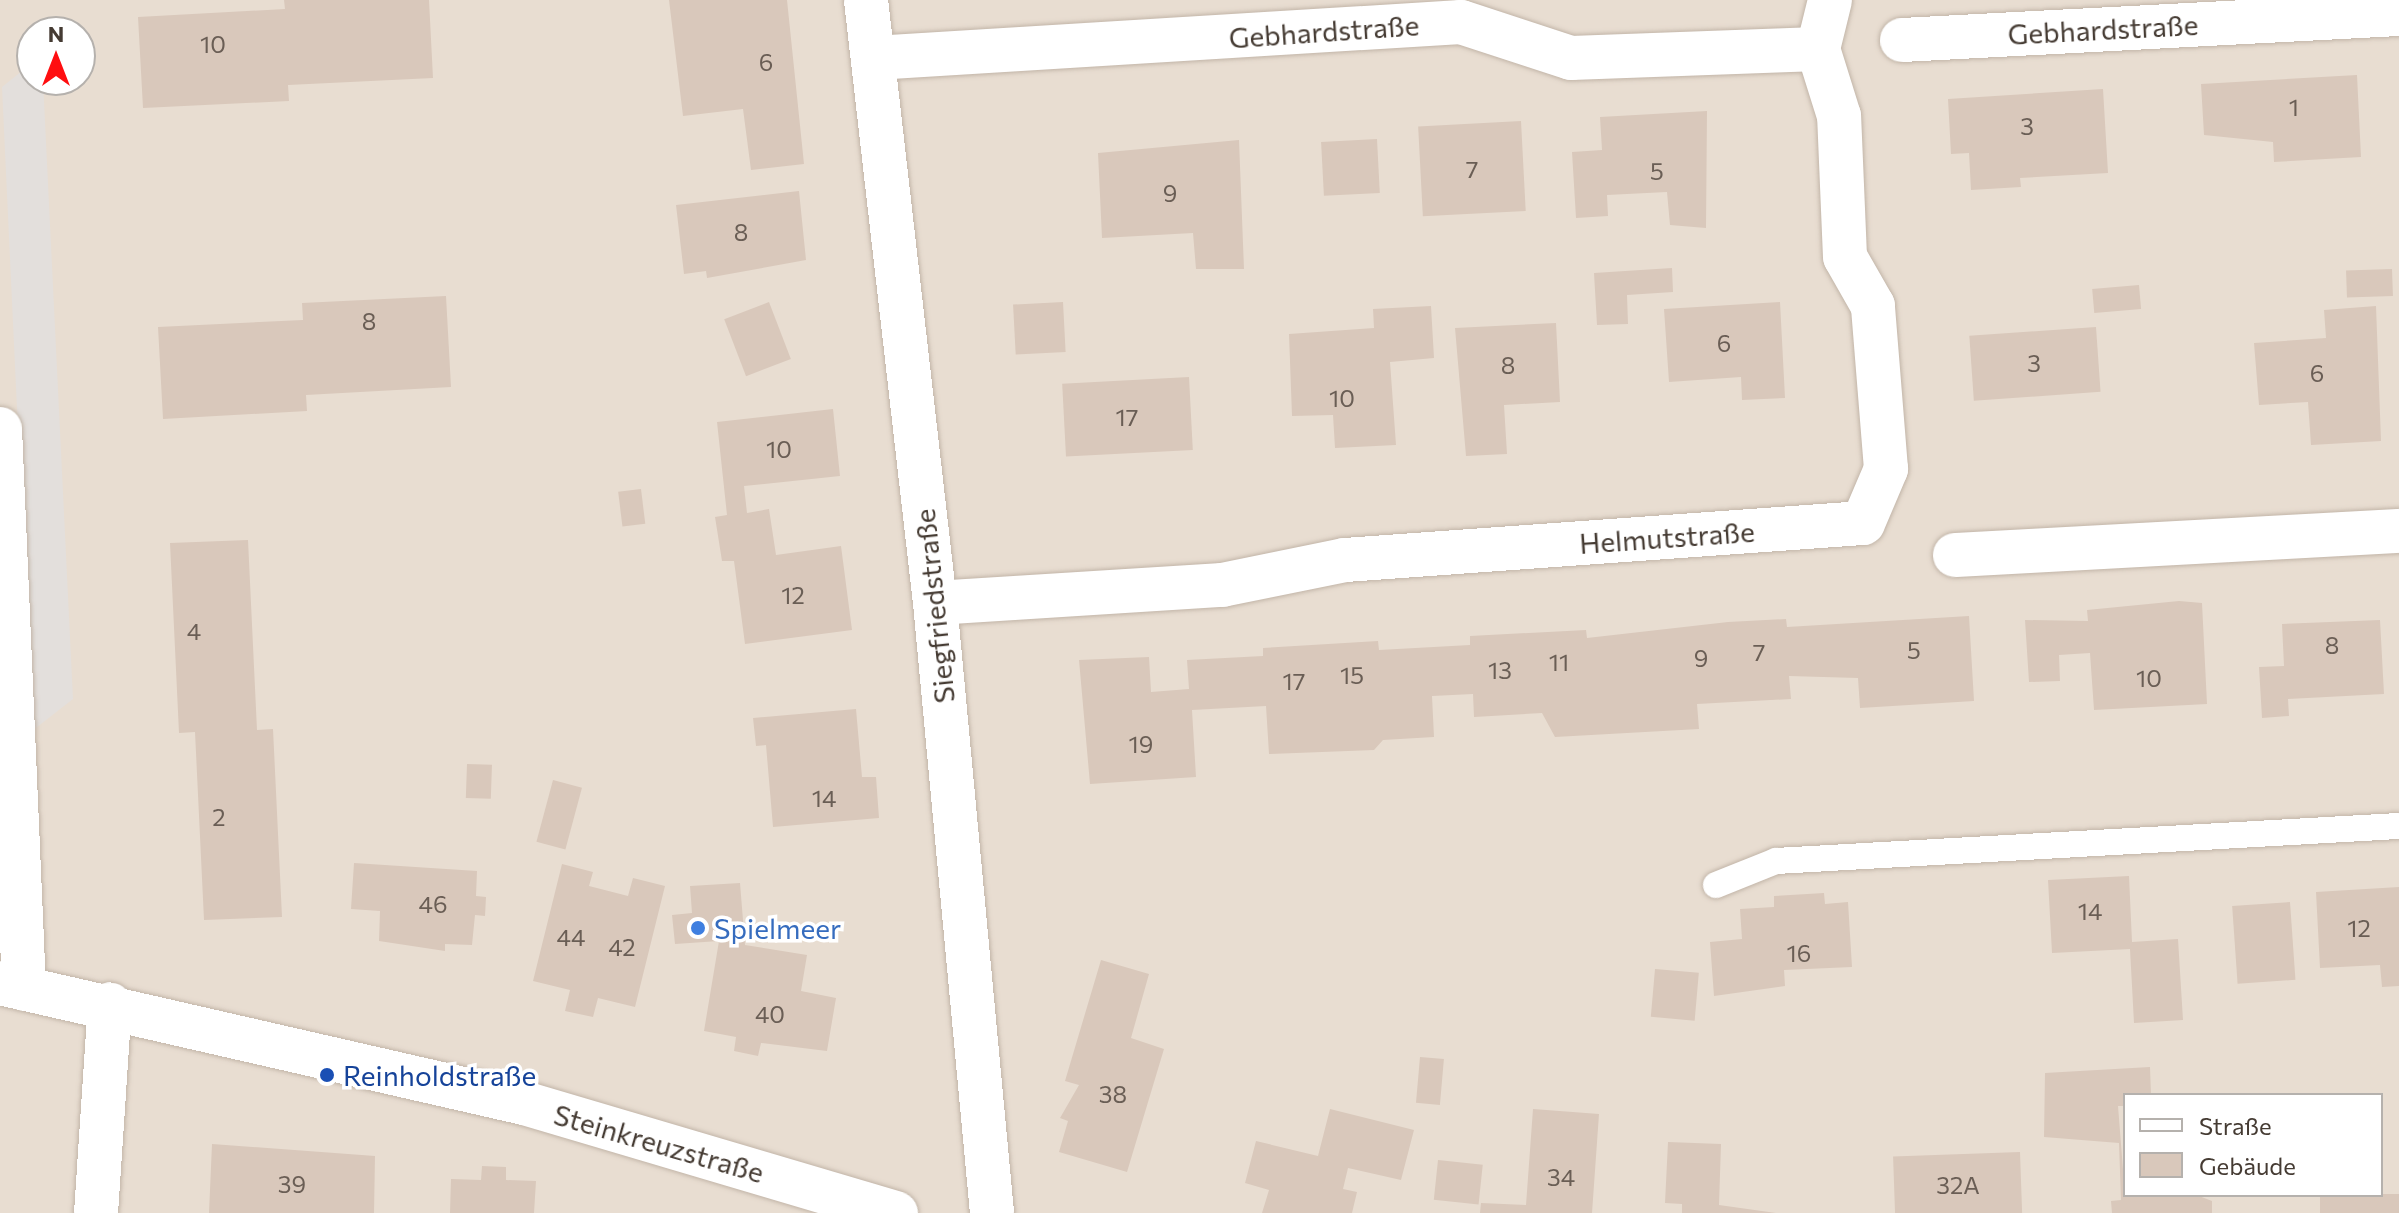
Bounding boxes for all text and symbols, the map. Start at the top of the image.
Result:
street label: Gebhardstraße [2007,7,2199,51]
street label: Gebhardstraße [1228,8,1420,54]
north arrow [16,16,96,96]
text: N [48,20,64,47]
house number: 10 [200,30,226,58]
house number: 6 [759,48,773,76]
house number: 1 [2289,93,2299,121]
house number: 3 [2020,112,2034,140]
house number: 7 [1466,155,1478,183]
house number: 5 [1650,157,1664,185]
house number: 9 [1163,179,1177,207]
house number: 8 [734,218,748,246]
house number: 8 [362,307,376,335]
house number: 6 [1717,329,1731,357]
house number: 3 [2027,349,2041,377]
house number: 8 [1501,351,1515,379]
house number: 6 [2310,359,2324,387]
house number: 10 [1329,384,1355,412]
house number: 17 [1116,403,1138,431]
house number: 10 [766,435,792,463]
street label: Siegfriedstraße [907,507,961,705]
street label: Helmutstraße [1578,514,1756,560]
house number: 12 [781,581,805,609]
house number: 4 [187,617,201,645]
house number: 8 [2325,631,2339,659]
house number: 5 [1907,636,1921,664]
house number: 7 [1753,638,1765,666]
house number: 9 [1694,644,1708,672]
house number: 11 [1549,648,1569,676]
house number: 13 [1488,656,1512,684]
house number: 15 [1340,661,1364,689]
house number: 10 [2136,664,2162,692]
house number: 17 [1283,667,1305,695]
house number: 19 [1129,730,1153,758]
house number: 14 [812,784,836,812]
house number: 2 [212,803,226,831]
house number: 46 [419,890,447,918]
house number: 14 [2078,897,2102,925]
place label: Spielmeer [714,911,841,945]
house number: 12 [2347,914,2371,942]
marker: Spielmeer [689,919,707,937]
house number: 44 [557,923,585,951]
house number: 42 [608,933,636,961]
house number: 16 [1787,939,1811,967]
house number: 40 [755,1000,785,1028]
place label: Reinholdstraße [343,1058,536,1092]
marker: Reinholdstraße [318,1066,336,1084]
house number: 38 [1099,1080,1127,1108]
legend [2123,1093,2383,1197]
street label: Steinkreuzstraße [550,1097,768,1189]
text: Straße [2199,1111,2272,1140]
text: Gebäude [2199,1151,2296,1180]
house number: 34 [1547,1163,1575,1191]
house number: 39 [278,1170,306,1198]
house number: 32A [1936,1171,1980,1199]

